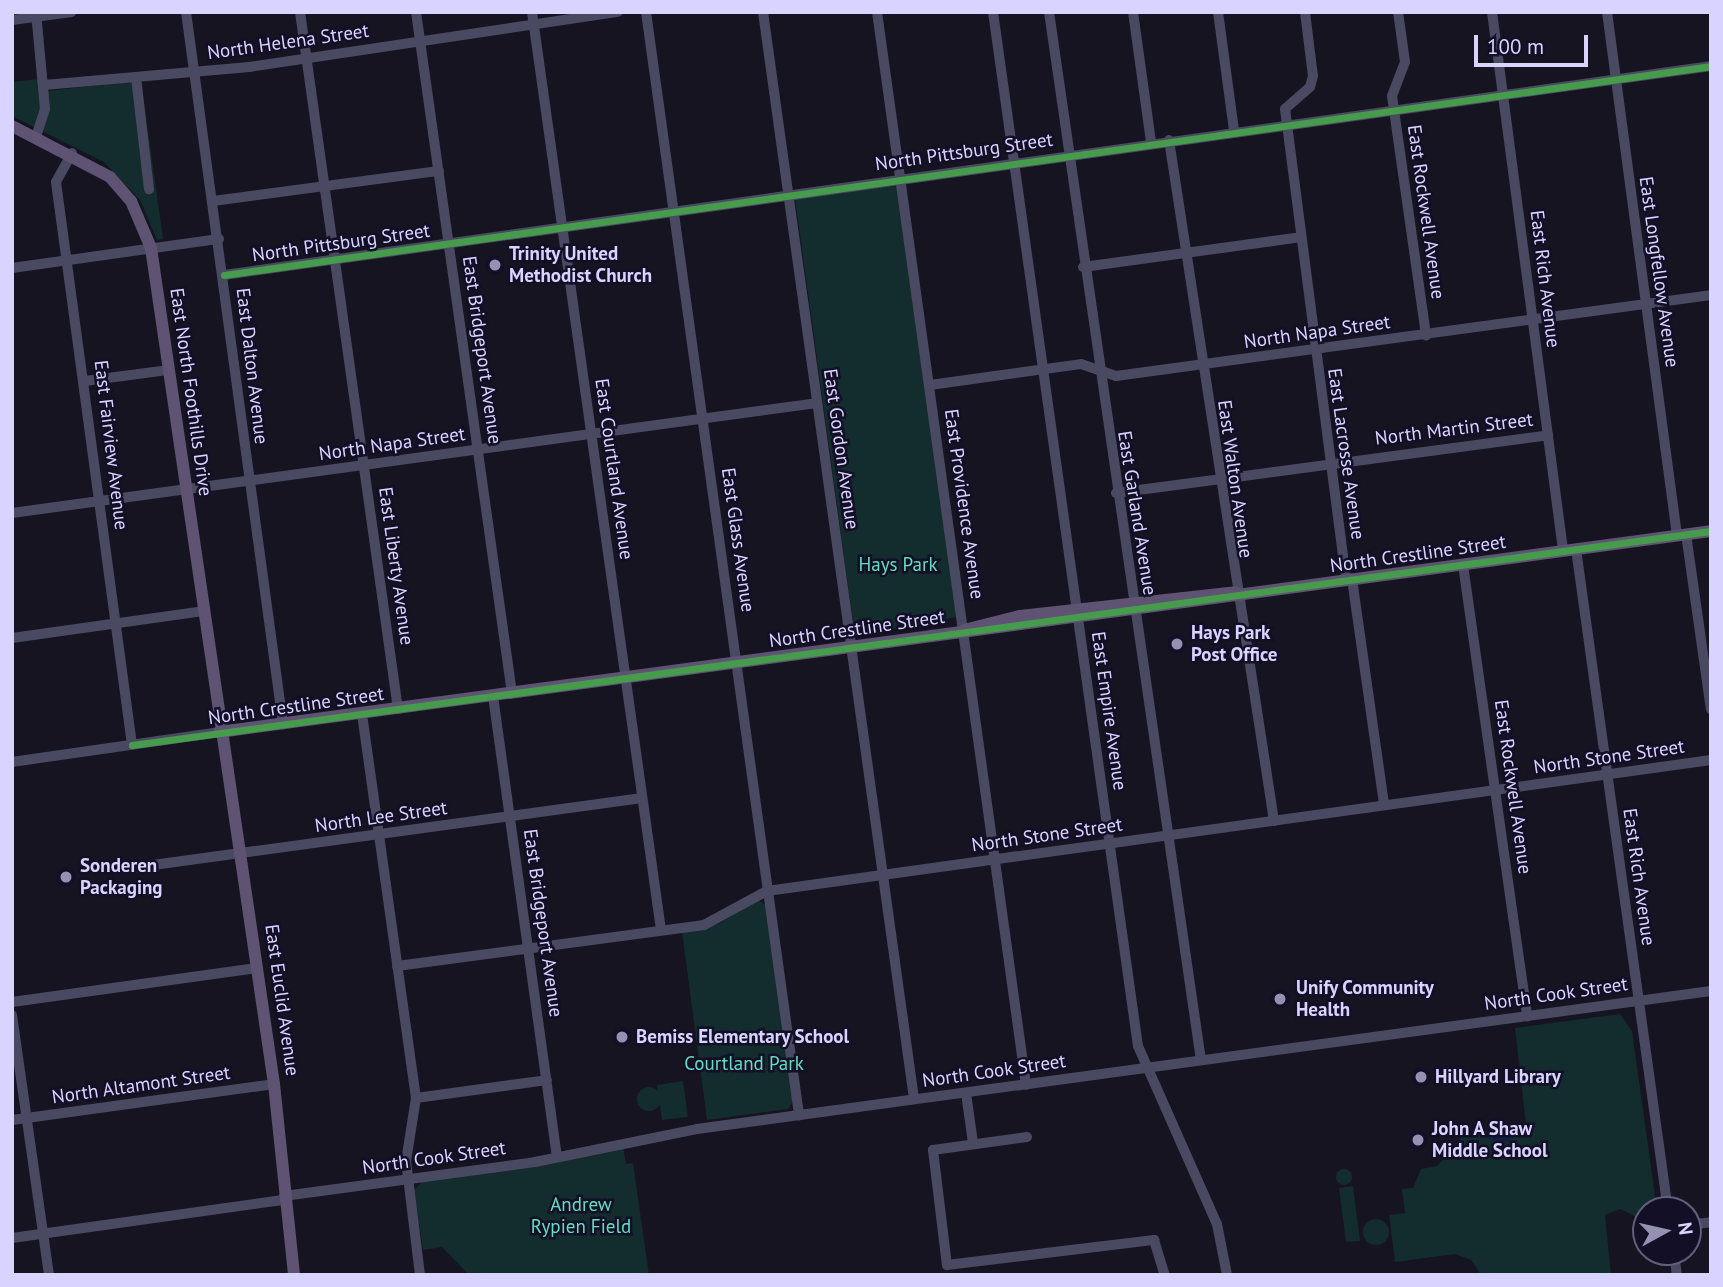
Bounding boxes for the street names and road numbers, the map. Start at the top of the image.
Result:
street label: North Helena Street [206,19,370,65]
street label: East Rockwell Avenue [1402,123,1450,301]
street label: North Pittsburg Street [874,128,1054,176]
street label: East Longfellow Avenue [1634,175,1684,369]
street label: East Rich Avenue [1525,209,1565,349]
street label: North Pittsburg Street [251,219,431,267]
street label: East Bridgeport Avenue [457,254,507,446]
street label: East North Foothills Drive [165,286,217,498]
street label: East Dalton Avenue [231,286,273,446]
street label: North Napa Street [1242,310,1392,354]
street label: East Fairview Avenue [89,358,133,532]
street label: East Gordon Avenue [818,367,864,531]
street label: East Lacrosse Avenue [1323,367,1369,541]
street label: East Courtland Avenue [590,377,638,561]
street label: East Walton Avenue [1213,398,1257,560]
street label: East Providence Avenue [939,407,989,601]
street label: North Martin Street [1374,408,1534,450]
street label: North Napa Street [317,422,467,466]
street label: East Garland Avenue [1113,429,1161,597]
street label: East Glass Avenue [717,466,759,614]
street label: East Liberty Avenue [374,485,418,647]
street label: North Crestline Street [1329,530,1507,578]
street label: North Crestline Street [768,605,946,653]
street label: East Empire Avenue [1087,630,1131,792]
street label: North Crestline Street [207,682,385,730]
street label: East Rockwell Avenue [1489,698,1537,876]
street label: North Stone Street [1532,735,1686,779]
street label: North Lee Street [313,796,449,838]
street label: East Rich Avenue [1618,807,1660,947]
street label: North Stone Street [970,813,1124,857]
street label: East Bridgeport Avenue [518,827,568,1019]
street label: East Euclid Avenue [260,922,304,1078]
street label: North Cook Street [1483,973,1629,1015]
street label: North Cook Street [921,1050,1067,1092]
street label: North Altamont Street [50,1061,232,1109]
street label: North Cook Street [361,1137,507,1179]

